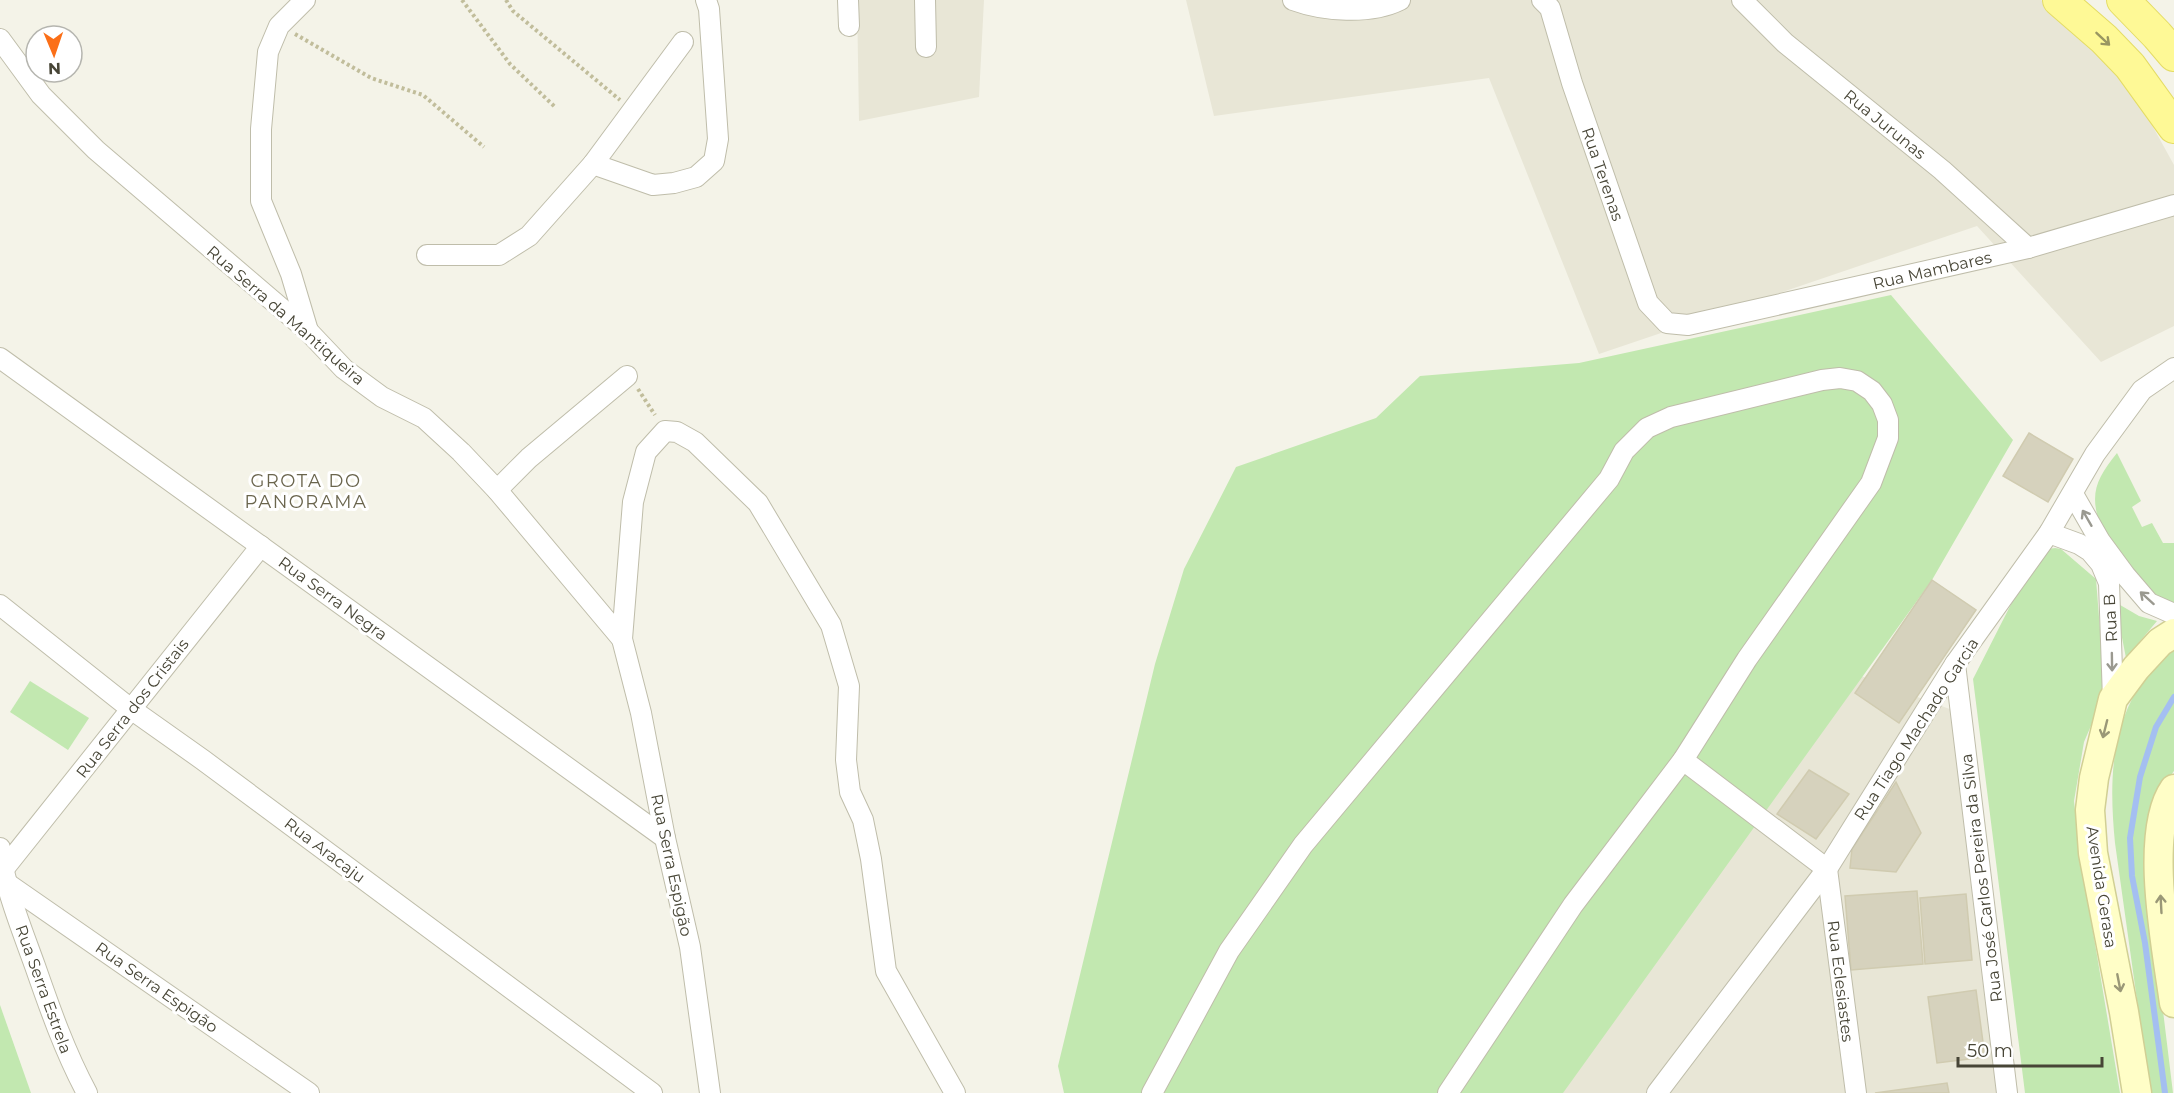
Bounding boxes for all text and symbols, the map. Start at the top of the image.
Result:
north arrow [24,24,84,84]
one-way arrow [2095,31,2110,45]
text: N [48,59,61,78]
street label: Rua Jurunas [1840,86,1930,163]
street label: Rua Terenas [1578,125,1627,224]
street label: Rua Serra da Mantiqueira [203,242,368,389]
street label: Rua Mambares [1871,248,1994,293]
district label: GROTA DO PANORAMA [245,470,367,513]
one-way arrow [2081,510,2093,527]
street label: Rua Serra Negra [275,553,391,644]
one-way arrow [2140,591,2155,605]
street label: Rua B [2100,593,2121,642]
street label: Rua Serra dos Cristais [72,635,193,782]
street label: Rua Tiago Machado Garcia [1850,635,1983,824]
one-way arrow [2107,651,2118,671]
one-way arrow [2099,719,2111,738]
street label: Rua José Carlos Pereira da Silva [1957,753,2006,1003]
street label: Rua Serra Espigão [647,792,696,938]
street label: Rua Aracaju [281,814,369,887]
street label: Avenida Gerasa [2082,825,2121,949]
one-way arrow [2156,894,2167,914]
street label: Rua Eclesiastes [1824,919,1857,1043]
street label: Rua Serra Estrela [11,922,76,1056]
street label: Rua Serra Espigão [92,938,222,1037]
one-way arrow [2114,973,2125,992]
scale bar [1958,1030,2102,1068]
text: 50 m [1967,1040,2013,1062]

